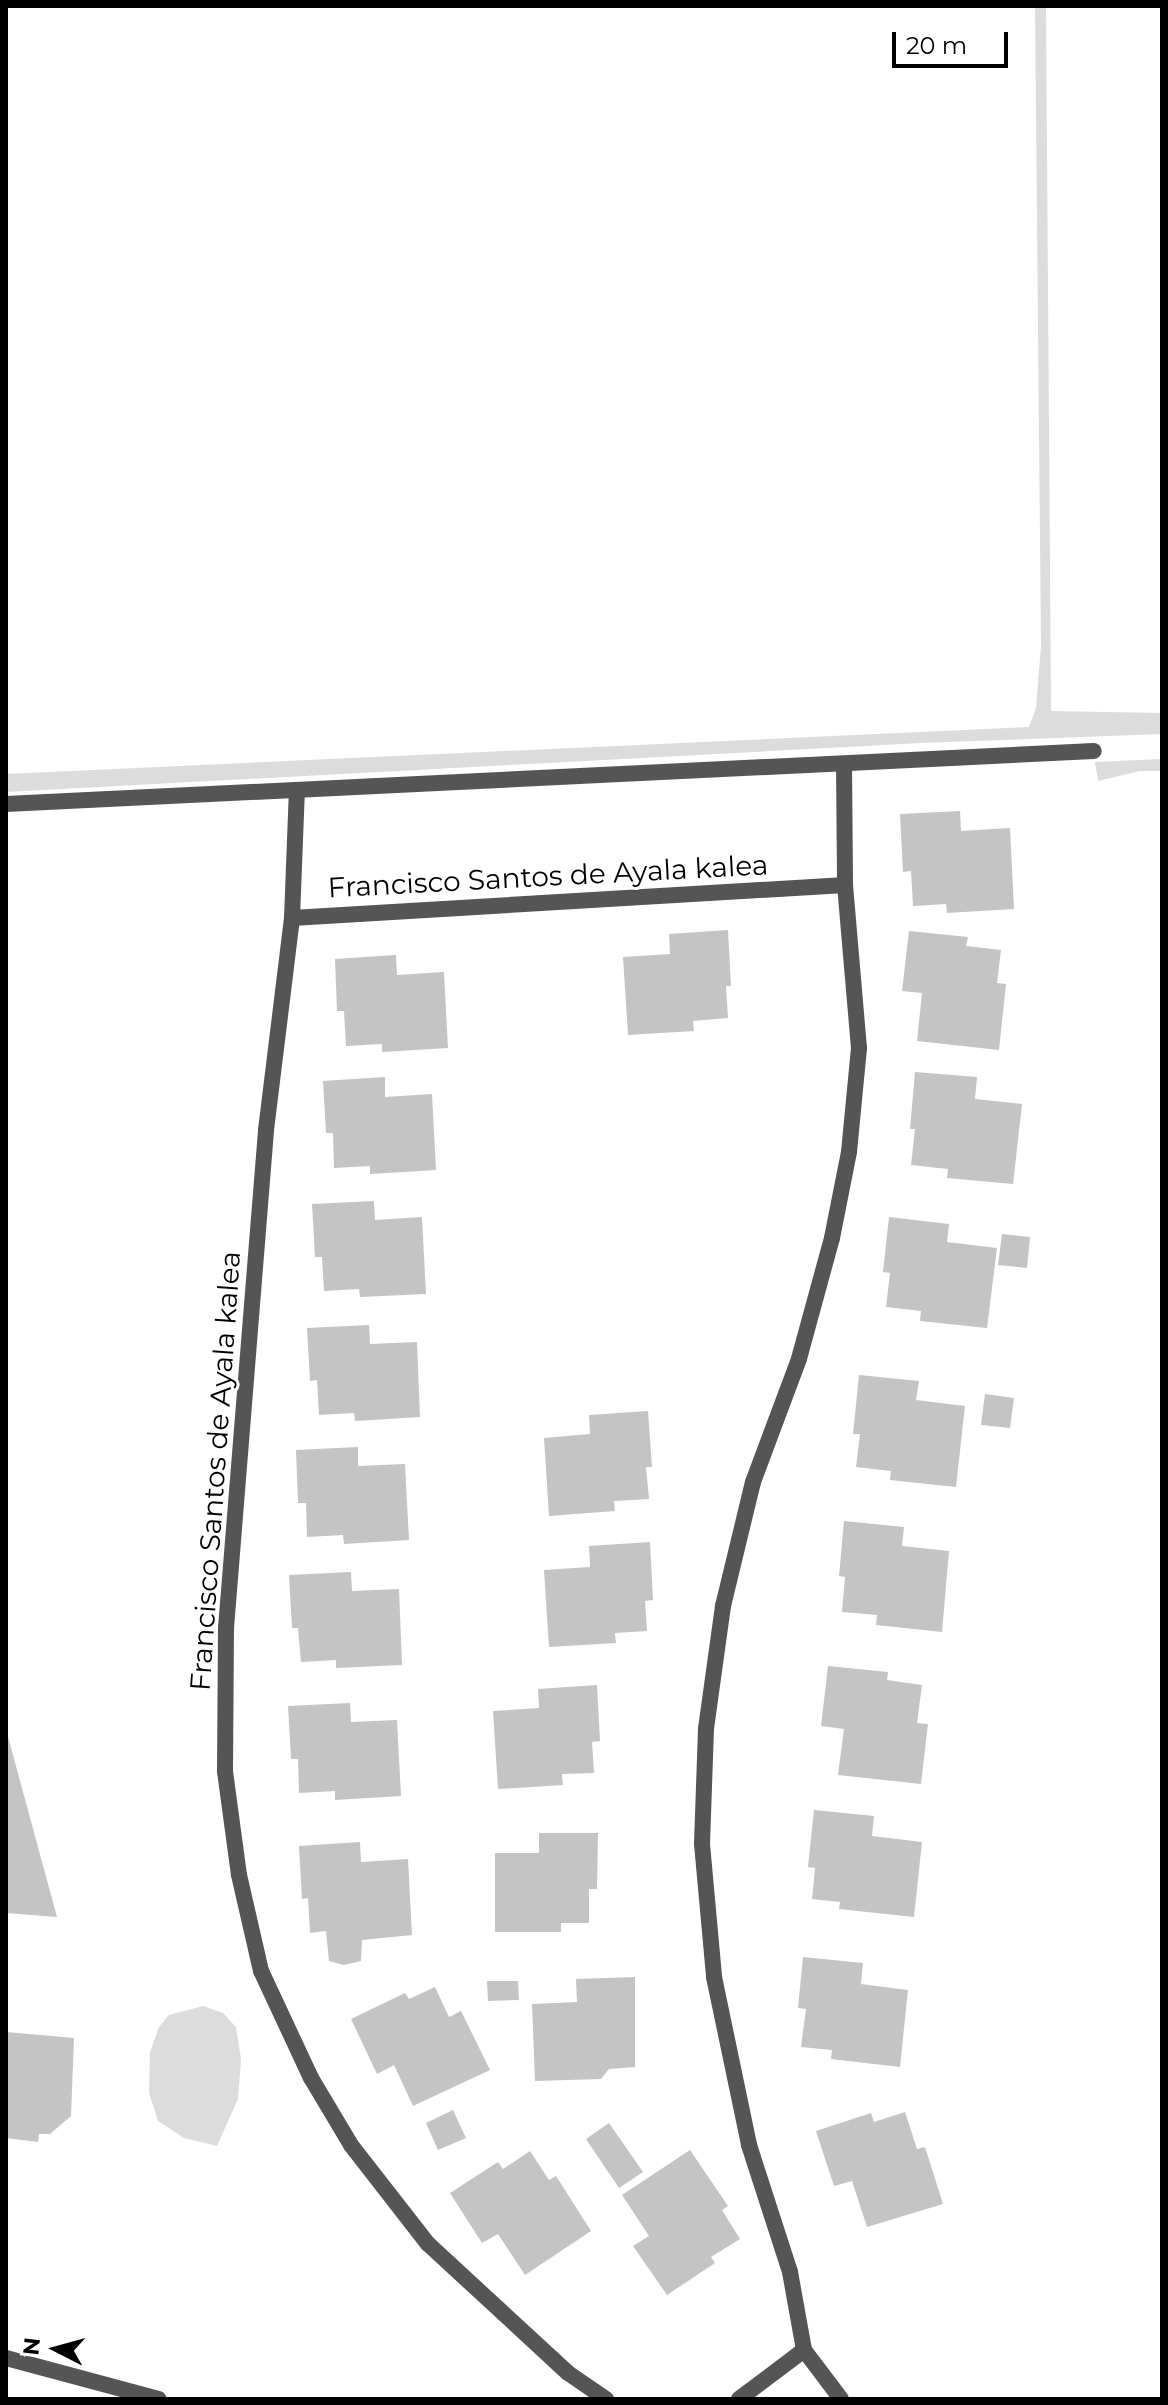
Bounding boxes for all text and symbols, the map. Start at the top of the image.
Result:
scale bar [896,16,1012,66]
text: 20 m [906,31,967,60]
street label: Francisco Santos de Ayala kalea [327,848,769,904]
street label: Francisco Santos de Ayala kalea [183,1250,247,1692]
north arrow [16,2309,96,2389]
text: N [17,2336,46,2357]

